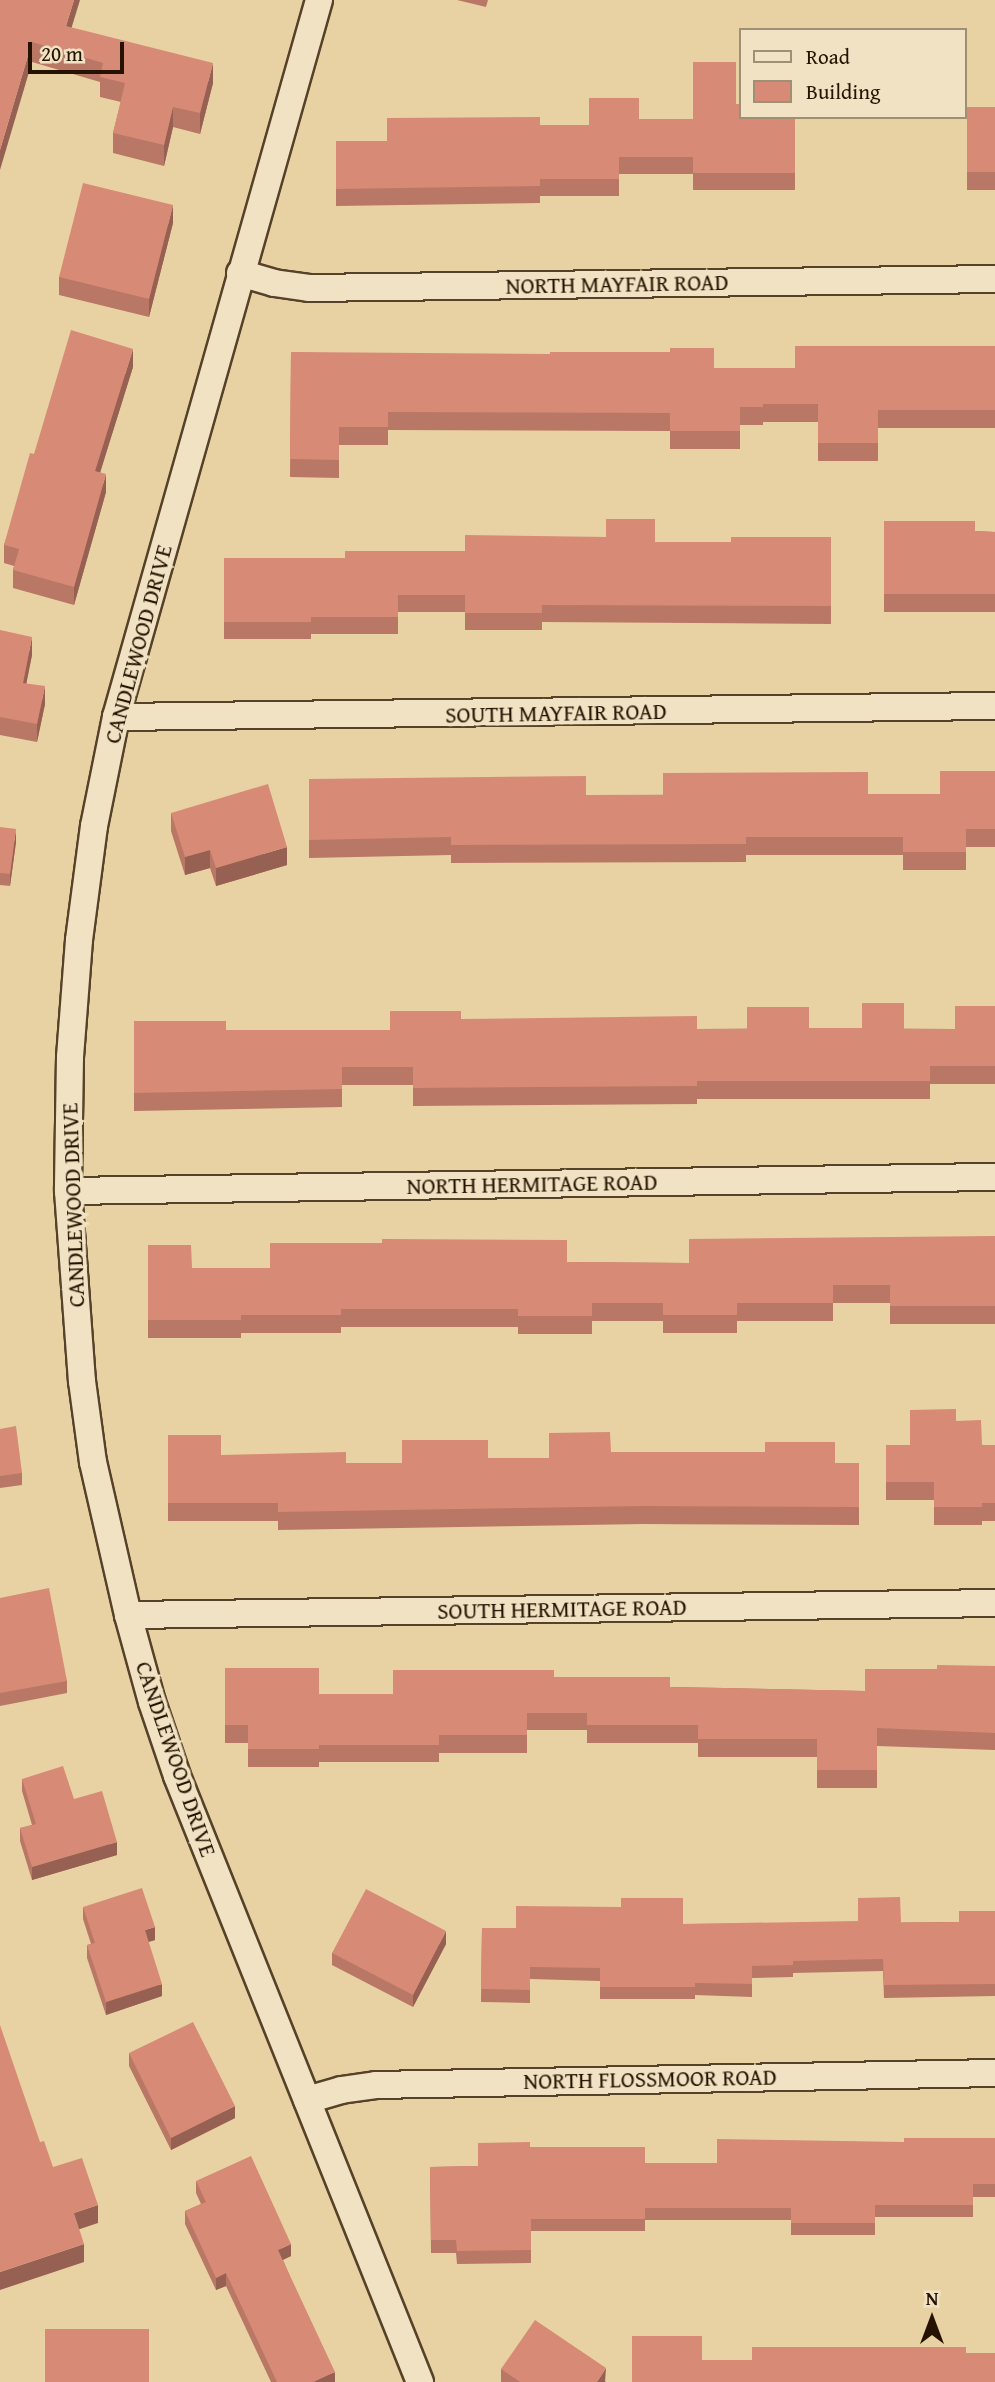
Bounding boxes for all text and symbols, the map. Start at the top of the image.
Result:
scale bar [32,28,128,72]
legend [740,28,967,119]
text: 20 m [41,38,83,69]
text: Road [806,41,850,72]
text: Building [806,76,880,107]
street label: NORTH MAYFAIR ROAD [505,268,729,300]
street label: CANDLEWOOD DRIVE [98,542,178,746]
street label: SOUTH MAYFAIR ROAD [445,697,667,729]
street label: CANDLEWOOD DRIVE [56,1102,90,1308]
street label: NORTH HERMITAGE ROAD [406,1168,658,1200]
street label: SOUTH HERMITAGE ROAD [437,1593,687,1625]
street label: CANDLEWOOD DRIVE [130,1658,222,1860]
street label: NORTH FLOSSMOOR ROAD [523,2063,777,2095]
north arrow [897,2284,967,2354]
text: N [926,2284,938,2312]

